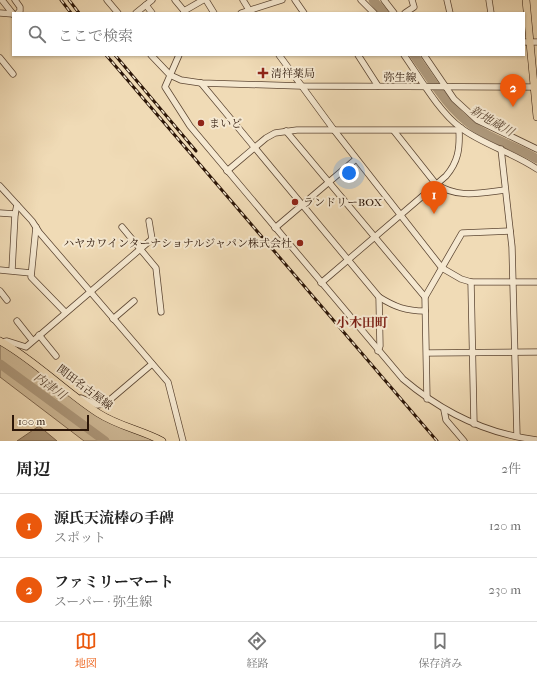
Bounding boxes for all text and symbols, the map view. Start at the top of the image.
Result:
search box [12,12,525,56]
icon: search [26,23,48,45]
text: ここで検索 [58,27,133,45]
place label: 清祥薬局 [271,67,315,80]
marker: 清祥薬局 [258,68,268,78]
street label: 弥生線 [383,71,417,84]
pin: 2 [500,74,526,107]
water label: 新地蔵川 [468,103,518,140]
place label: まいど [209,117,242,130]
marker: まいど [196,118,206,128]
your location [339,163,359,183]
pin: 1 [421,181,447,214]
place label: ランドリーBOX [303,196,383,209]
marker: ランドリーBOX [290,197,300,207]
place label: ハヤカワインターナショナルジャパン株式会社 [63,237,292,250]
marker: ハヤカワインターナショナルジャパン株式会社 [295,238,305,248]
district label: 小木田町 [336,315,388,330]
street label: 関田名古屋線 [54,362,115,412]
water label: 内津川 [31,370,70,403]
scale bar [12,413,89,432]
text: 100 m [18,415,46,428]
text: 周辺 [16,459,50,479]
text: 2件 [501,461,521,476]
text: 源氏天流棒の手碑 [54,509,174,527]
text: 1 [27,518,31,533]
text: 120 m [489,518,521,533]
text: スポット [54,530,106,545]
text: ファミリーマート [54,573,174,591]
text: 2 [26,582,32,597]
text: 230 m [488,582,521,597]
text: スーパー · 弥生線 [54,594,152,609]
tab: 地図 [75,630,97,670]
tab: 経路 [246,630,268,670]
tab: 保存済み [418,630,462,670]

